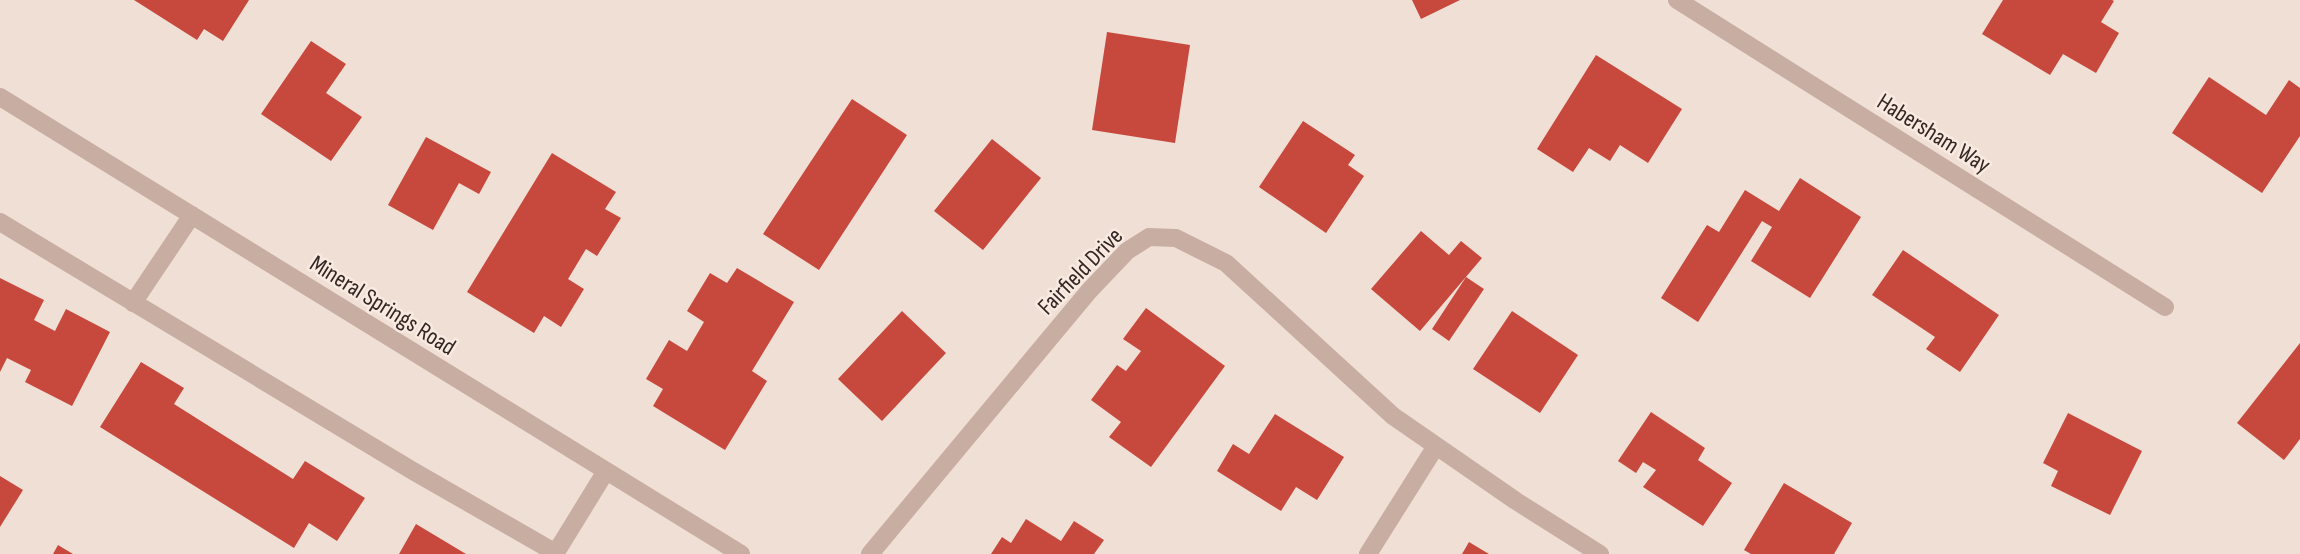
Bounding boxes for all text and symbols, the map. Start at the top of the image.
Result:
street label: Habersham Way [1872,87,1996,180]
street label: Fairfield Drive [1032,222,1129,321]
street label: Mineral Springs Road [304,249,461,362]

